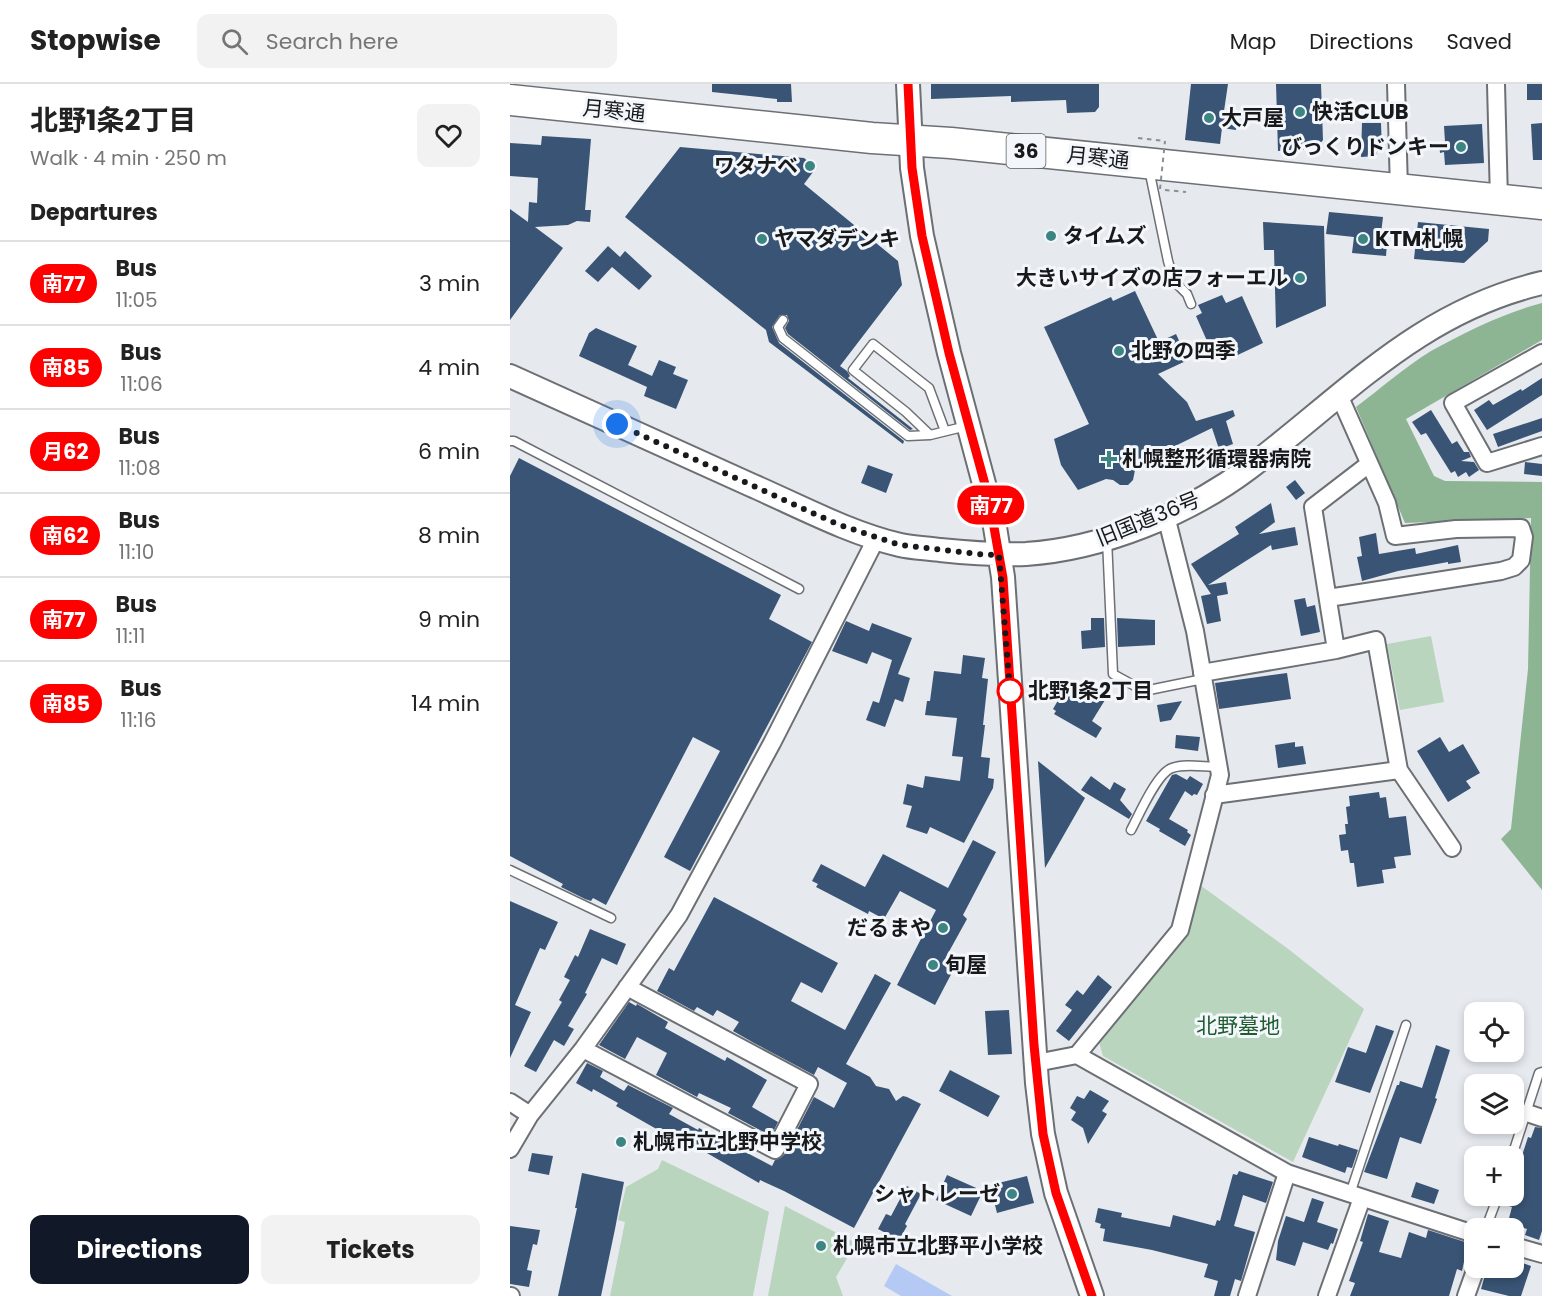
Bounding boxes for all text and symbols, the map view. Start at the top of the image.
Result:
search box [197,14,617,68]
text: Stopwise [30,21,161,60]
icon: search [218,25,251,58]
text: Search here [266,26,398,57]
text: Map [1230,27,1276,56]
text: Directions [1309,27,1413,56]
text: Saved [1446,27,1512,56]
street label: 月寒通 [581,93,647,128]
place label: 快活CLUB [1312,97,1409,126]
text: 北野1条2丁目 [30,101,197,140]
place label: 大戸屋 [1221,103,1284,132]
button: heart [417,104,480,167]
marker: 快活CLUB [1293,105,1307,119]
marker: 大戸屋 [1202,111,1216,125]
place label: びっくりドンキー [1281,132,1449,161]
road number: 36 [1006,134,1046,168]
street label: 月寒通 [1065,140,1131,175]
marker: びっくりドンキー [1454,140,1468,154]
text: Walk · 4 min · 250 m [30,144,227,172]
place label: ワタナベ [714,151,798,180]
marker: ワタナベ [803,159,817,173]
text: Departures [30,197,158,228]
place label: タイムズ [1063,221,1147,250]
place label: ヤマダデンキ [774,224,900,253]
place label: KTM札幌 [1375,224,1463,253]
marker: タイムズ [1044,229,1058,243]
marker: ヤマダデンキ [755,232,769,246]
marker: KTM札幌 [1356,232,1370,246]
text: Bus [115,253,157,284]
place label: 大きいサイズの店フォーエル [1016,263,1288,292]
text: 3 min [419,268,480,299]
text: 南77 [42,269,85,298]
marker: 大きいサイズの店フォーエル [1293,271,1307,285]
text: 11:05 [115,286,158,314]
place label: 北野の四季 [1131,336,1236,365]
text: Bus [120,337,162,368]
marker: 北野の四季 [1112,344,1126,358]
text: 4 min [418,352,480,383]
text: 南85 [42,353,90,382]
text: 11:06 [120,370,163,398]
your location [602,409,632,439]
text: Bus [118,421,160,452]
text: 6 min [418,436,480,467]
text: 月62 [42,437,88,466]
place label: 札幌整形循環器病院 [1122,444,1311,473]
marker: 札幌整形循環器病院 [1100,450,1118,468]
text: 11:08 [118,454,161,482]
street label: 旧国道36号 [1092,485,1204,553]
line badge: 南77 [956,486,1026,524]
text: 南77 [969,491,1013,520]
text: Bus [118,505,160,536]
text: 8 min [418,520,480,551]
text: 南62 [42,521,88,550]
text: 11:10 [118,538,154,566]
text: Bus [115,589,157,620]
text: 9 min [418,604,480,635]
text: 南77 [42,605,85,634]
text: 11:11 [115,622,145,650]
text: Bus [120,673,162,704]
place label: 北野1条2丁目 [1028,676,1153,705]
marker: 北野1条2丁目 [997,678,1023,704]
text: 14 min [411,688,480,719]
text: 南85 [42,689,90,718]
text: 11:16 [120,706,156,734]
place label: だるまや [847,913,931,942]
marker: だるまや [936,921,950,935]
place label: 旬屋 [945,950,987,979]
marker: 旬屋 [926,958,940,972]
map controls [1464,1002,1524,1278]
button: locate [1464,1002,1524,1062]
park label: 北野墓地 [1196,1011,1280,1040]
button: layers [1464,1074,1524,1134]
place label: 札幌市立北野中学校 [633,1127,822,1156]
marker: 札幌市立北野中学校 [614,1135,628,1149]
button: + [1464,1146,1524,1206]
place label: シャトレーゼ [874,1179,1000,1208]
marker: シャトレーゼ [1005,1187,1019,1201]
button: Directions [30,1215,249,1284]
button: Tickets [261,1215,480,1284]
button: − [1464,1218,1524,1278]
place label: 札幌市立北野平小学校 [833,1231,1043,1260]
marker: 札幌市立北野平小学校 [814,1239,828,1253]

